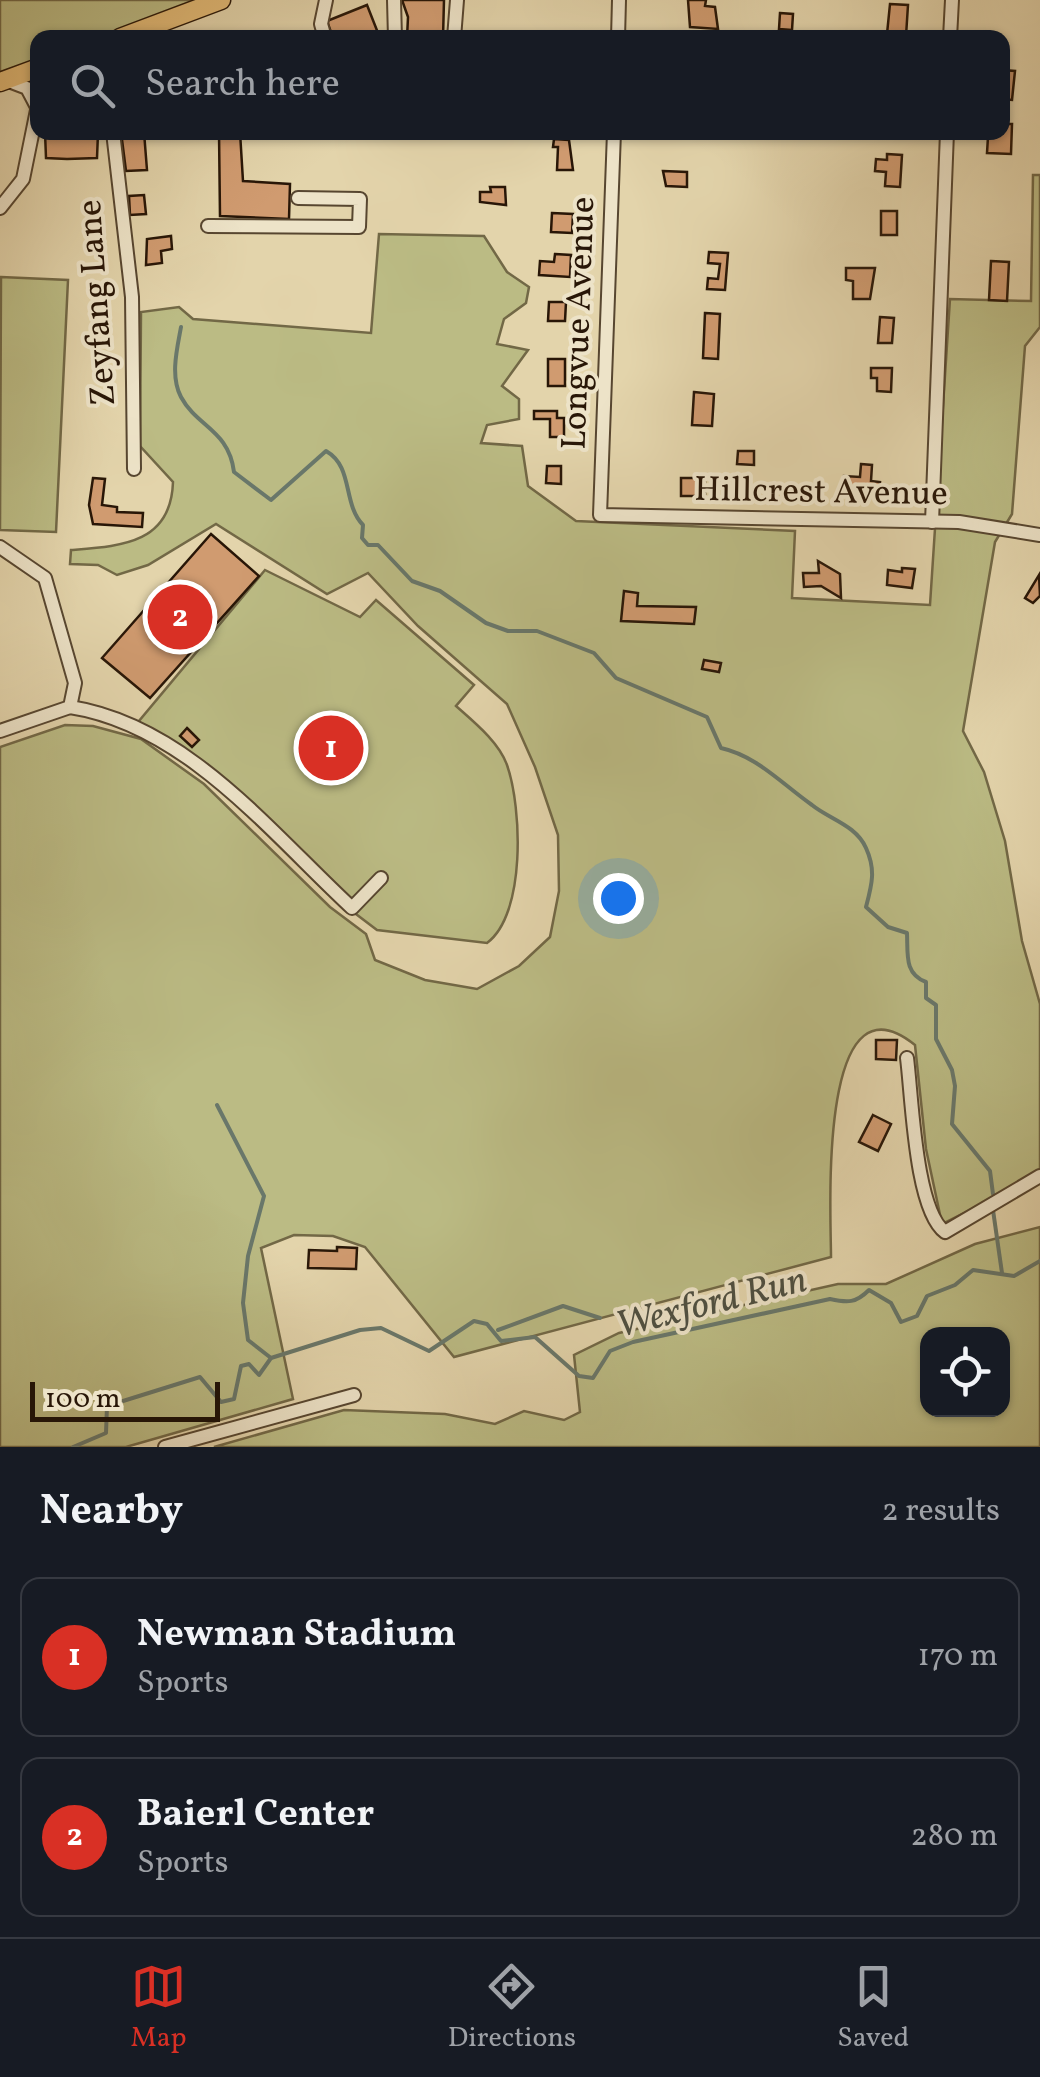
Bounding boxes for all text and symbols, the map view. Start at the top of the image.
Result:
search box [30,30,1010,140]
icon: search [65,58,120,113]
text: Search here [145,59,340,112]
street label: Longvue Avenue [552,196,608,451]
street label: Zeyfang Lane [67,198,129,408]
street label: Hillcrest Avenue [694,467,948,519]
pin: 2 [148,580,212,654]
pin: 1 [298,710,364,786]
your location [593,873,644,924]
water label: Wexford Run [611,1255,813,1354]
map controls [920,1327,1010,1417]
button: locate [920,1327,1010,1417]
scale bar [30,1377,220,1422]
text: 100 m [45,1380,120,1419]
text: Nearby [40,1483,183,1542]
text: 2 results [882,1490,1000,1534]
text: Newman Stadium [137,1609,456,1662]
text: 1 [68,1635,81,1679]
text: 170 m [917,1635,998,1679]
text: Sports [137,1662,228,1706]
text: Baierl Center [137,1789,374,1842]
text: 2 [66,1815,83,1859]
text: 280 m [911,1815,998,1859]
text: Sports [137,1842,228,1886]
tab: Map [131,1959,187,2058]
tab: Directions [448,1959,576,2058]
tab: Saved [837,1959,909,2058]

